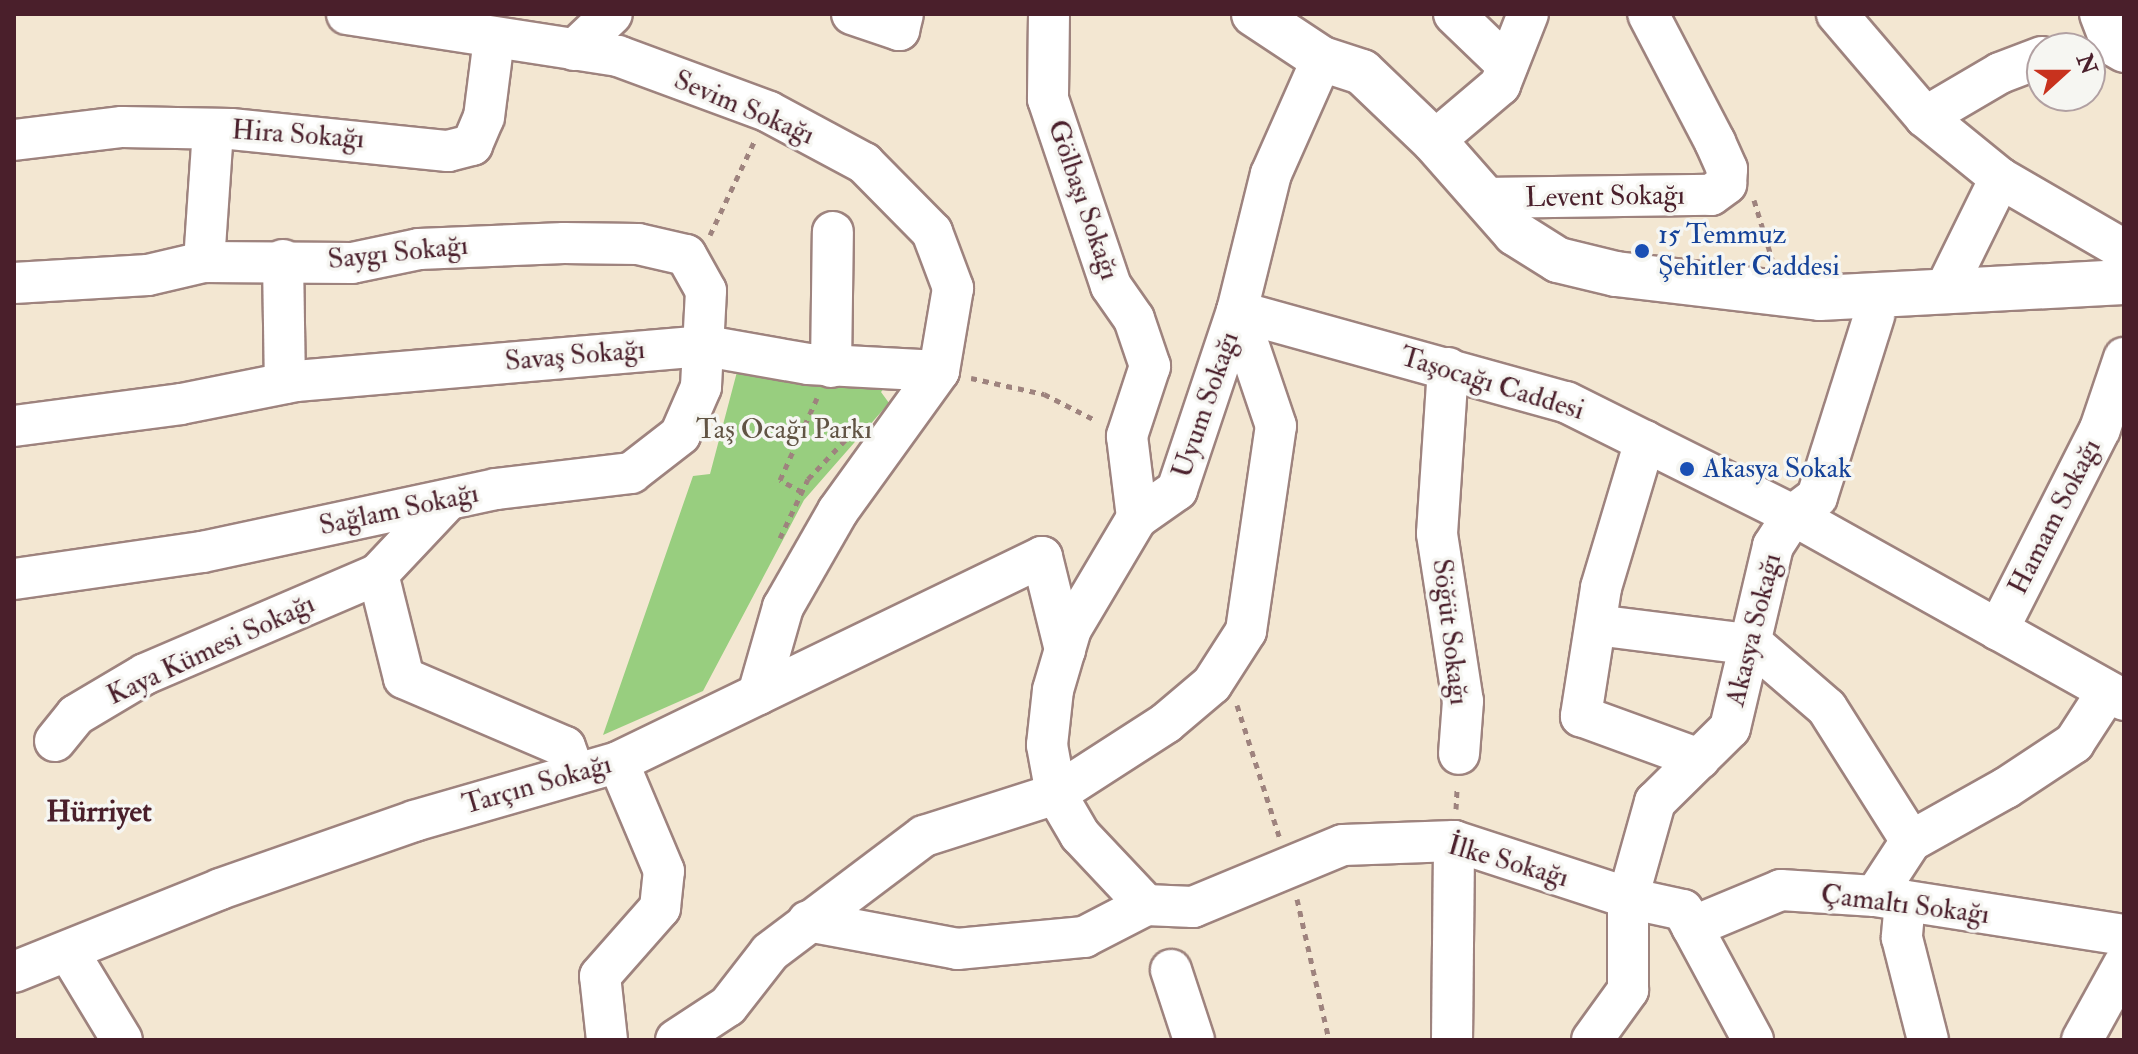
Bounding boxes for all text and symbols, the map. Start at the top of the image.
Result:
north arrow [2026,32,2106,112]
text: N [2070,50,2103,78]
street label: Sevim Sokağı [669,63,819,153]
street label: Hira Sokağı [230,114,366,156]
street label: Gölbaşı Sokağı [1040,116,1126,284]
street label: Levent Sokağı [1525,179,1685,215]
place label: 15 Temmuz Şehitler Caddesi [1658,218,1840,284]
street label: Saygı Sokağı [326,229,470,277]
marker: 15 Temmuz Şehitler Caddesi [1633,242,1651,260]
street label: Uyum Sokağı [1165,327,1247,483]
street label: Savaş Sokağı [504,333,646,379]
street label: Taşocağı Caddesi [1396,340,1588,428]
park label: Taş Ocağı Parkı [696,413,872,447]
street label: Hamam Sokağı [2001,434,2109,600]
place label: Akasya Sokak [1703,452,1852,486]
marker: Akasya Sokak [1678,460,1696,478]
street label: Sağlam Sokağı [316,477,482,543]
street label: Akasya Sokağı [1719,550,1789,710]
street label: Söğüt Sokağı [1424,557,1476,707]
street label: Kaya Kümesi Sokağı [102,587,320,713]
street label: Tarçın Sokağı [459,748,615,822]
district label: Hürriyet [46,794,152,830]
street label: İlke Sokağı [1444,829,1572,895]
street label: Çamaltı Sokağı [1819,878,1991,932]

